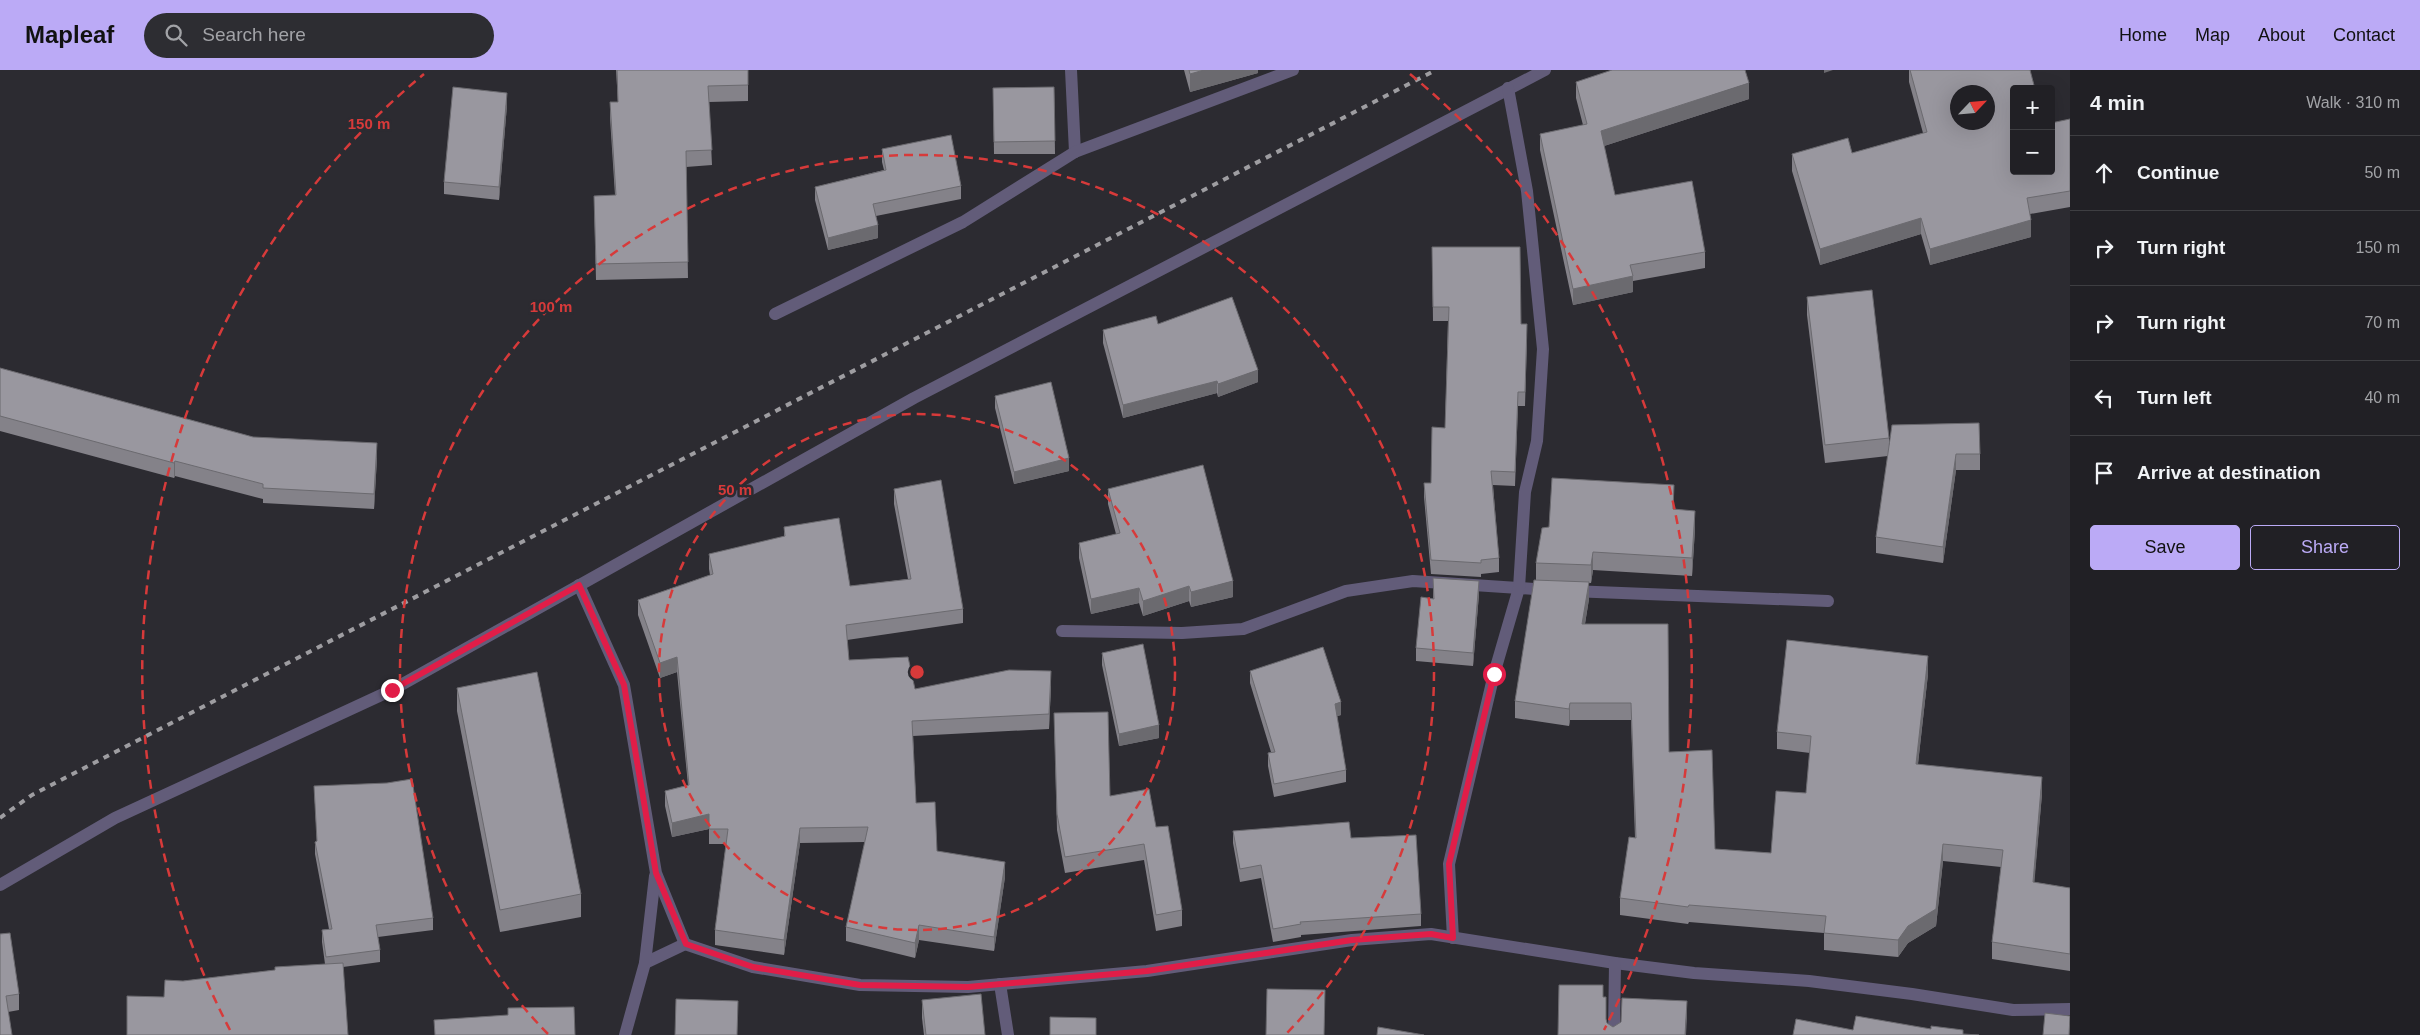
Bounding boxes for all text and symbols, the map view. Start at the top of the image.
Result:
search box [144,13,494,58]
text: Mapleaf [25,21,114,48]
icon: search [162,21,190,49]
text: Search here [202,24,306,45]
text: Home [2119,25,2167,45]
text: Map [2195,25,2230,45]
text: About [2258,25,2305,45]
text: Contact [2333,25,2395,45]
north arrow [1950,85,1995,130]
map controls [2010,85,2055,175]
button: + [2010,85,2055,130]
text: 4 min [2090,91,2145,114]
text: Walk · 310 m [2306,94,2400,111]
text: 150 m [348,115,390,132]
button: − [2010,130,2055,175]
icon: ahead [2090,159,2118,187]
text: Continue [2137,162,2219,183]
text: 50 m [2364,164,2400,181]
icon: right [2090,234,2118,262]
text: Turn right [2137,237,2225,258]
text: 150 m [2356,239,2400,256]
text: 100 m [530,298,572,315]
icon: right [2090,309,2118,337]
text: Turn right [2137,312,2225,333]
text: 70 m [2364,314,2400,331]
icon: left [2090,384,2118,412]
text: Turn left [2137,387,2212,408]
text: 40 m [2364,389,2400,406]
icon: arrive [2090,459,2118,487]
text: Arrive at destination [2137,462,2321,483]
text: 50 m [718,481,752,498]
button: Save [2090,525,2240,570]
button: Share [2250,525,2400,570]
centre of rings [908,663,926,681]
route start [1483,663,1506,686]
route end [381,679,404,702]

